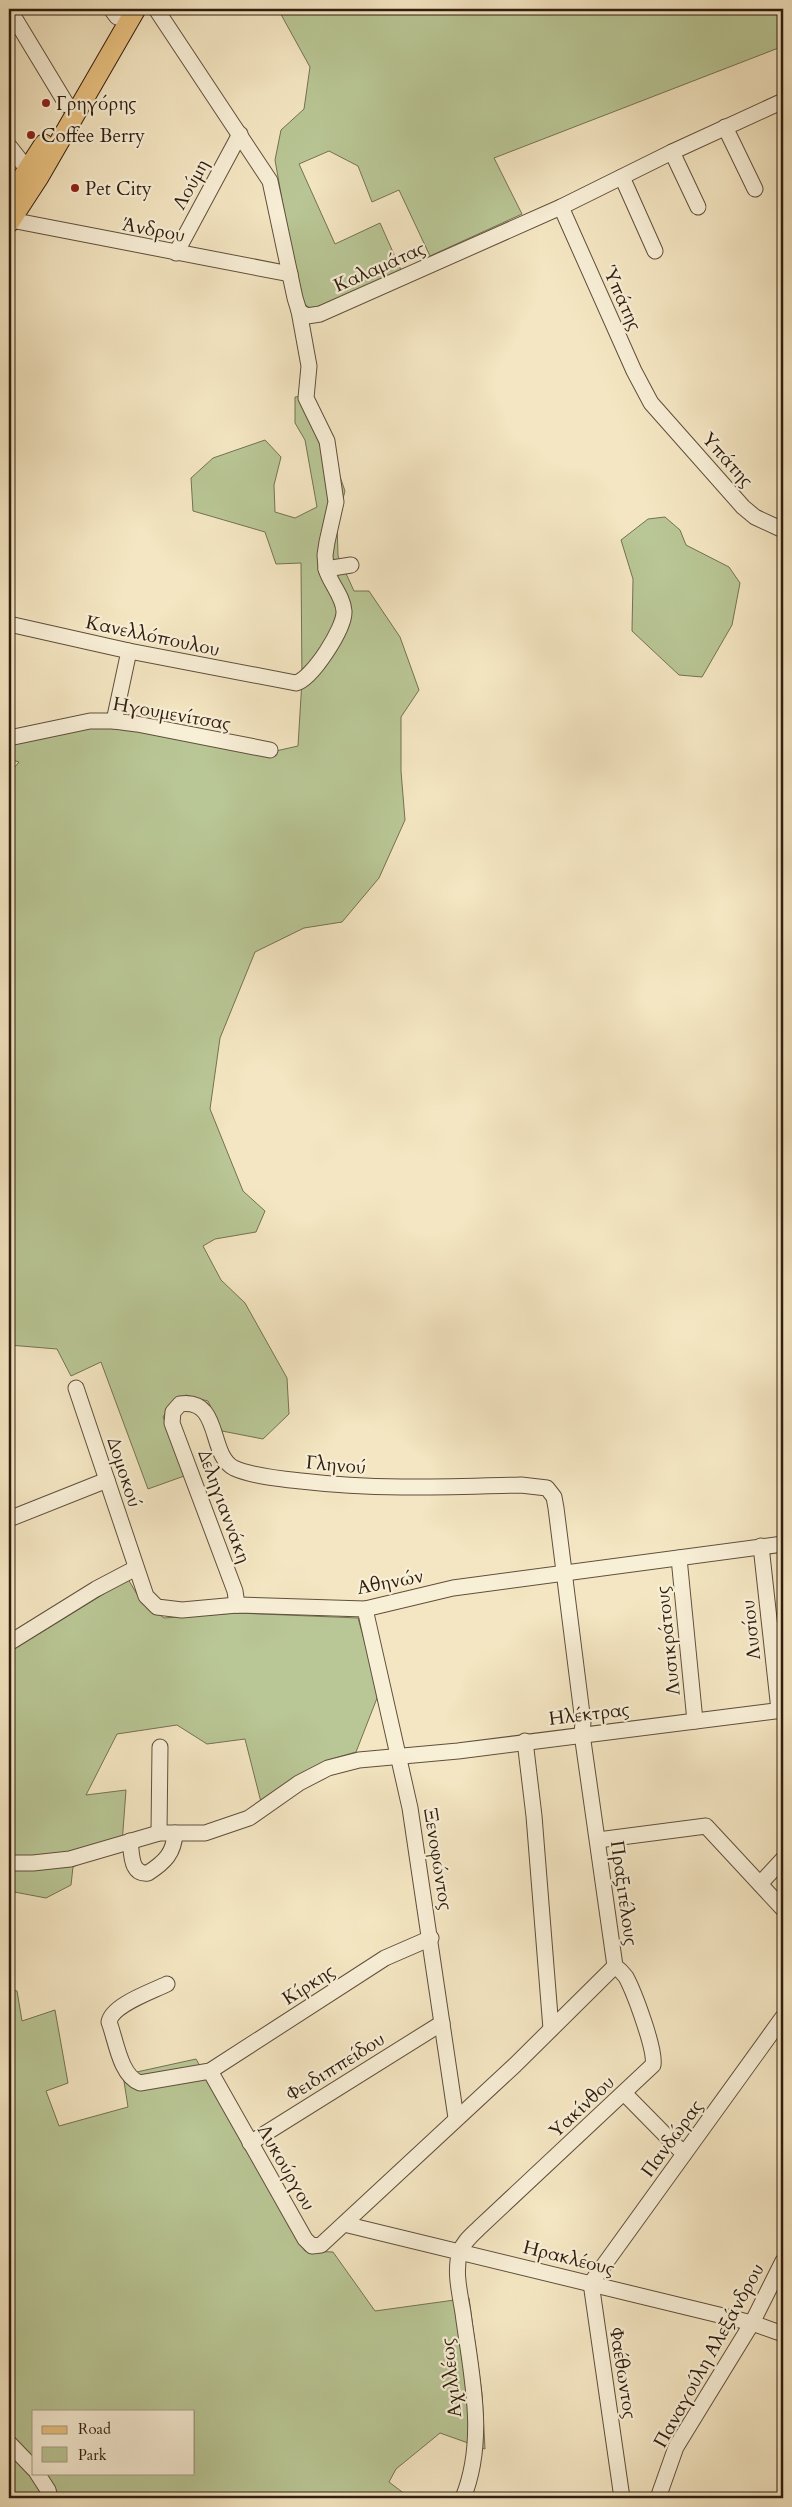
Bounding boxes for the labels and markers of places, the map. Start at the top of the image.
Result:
place label: Γρηγόρης [56,91,137,117]
marker: Γρηγόρης [40,97,52,109]
place label: Coffee Berry [41,123,145,149]
marker: Coffee Berry [25,129,37,141]
place label: Pet City [85,176,152,202]
marker: Pet City [69,182,81,194]

